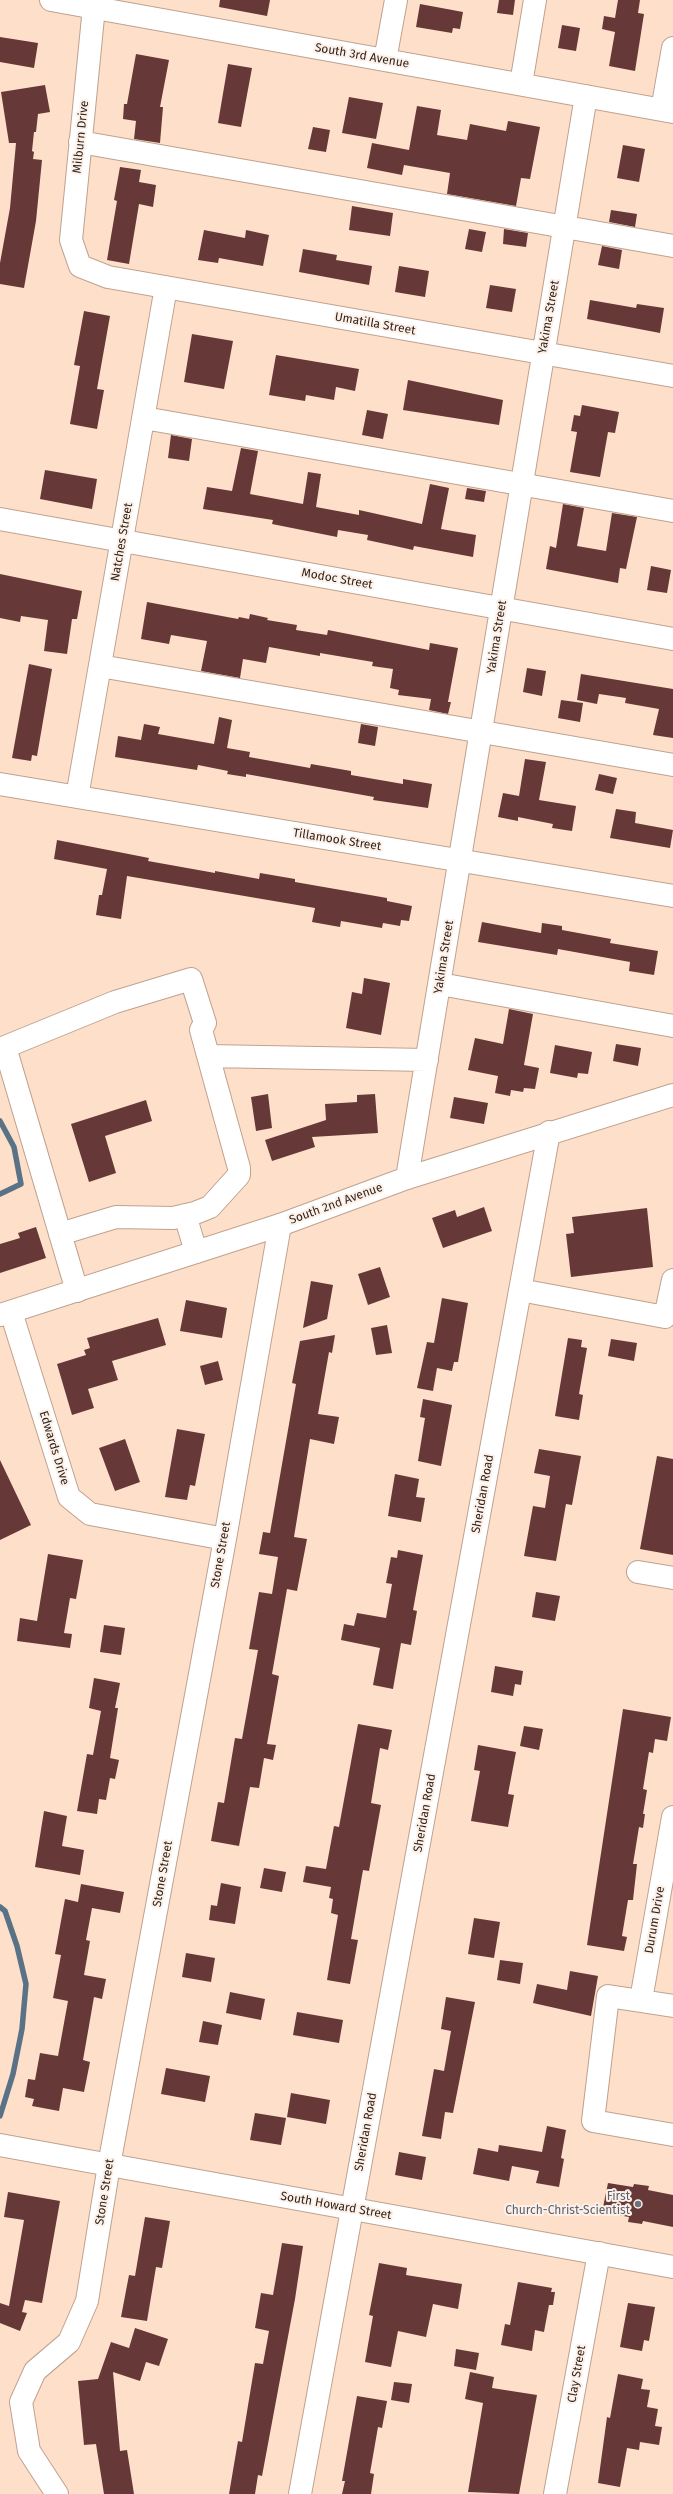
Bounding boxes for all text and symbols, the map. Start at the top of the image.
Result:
street label: South 3rd Avenue [314,41,410,71]
street label: Milburn Drive [70,100,92,174]
street label: Yakima Street [535,279,563,355]
street label: Umatilla Street [334,310,416,338]
street label: Natches Street [108,502,136,582]
street label: Modoc Street [300,566,374,592]
street label: Yakima Street [484,599,510,675]
street label: Tillamook Street [292,826,382,854]
street label: Yakima Street [431,919,457,995]
street label: South 2nd Avenue [287,1180,385,1228]
street label: Edwards Drive [36,1409,72,1487]
street label: Sheridan Road [469,1453,497,1535]
street label: Stone Street [208,1521,234,1589]
street label: Sheridan Road [411,1772,439,1854]
street label: Stone Street [150,1840,176,1908]
street label: Durum Drive [642,1885,668,1955]
street label: Sheridan Road [352,2091,380,2173]
street label: Stone Street [93,2158,117,2226]
street label: South Howard Street [279,2189,393,2223]
place label: First Church-Christ-Scientist [505,2190,630,2218]
marker: First Church-Christ-Scientist [633,2199,643,2209]
street label: Clay Street [565,2344,589,2404]

